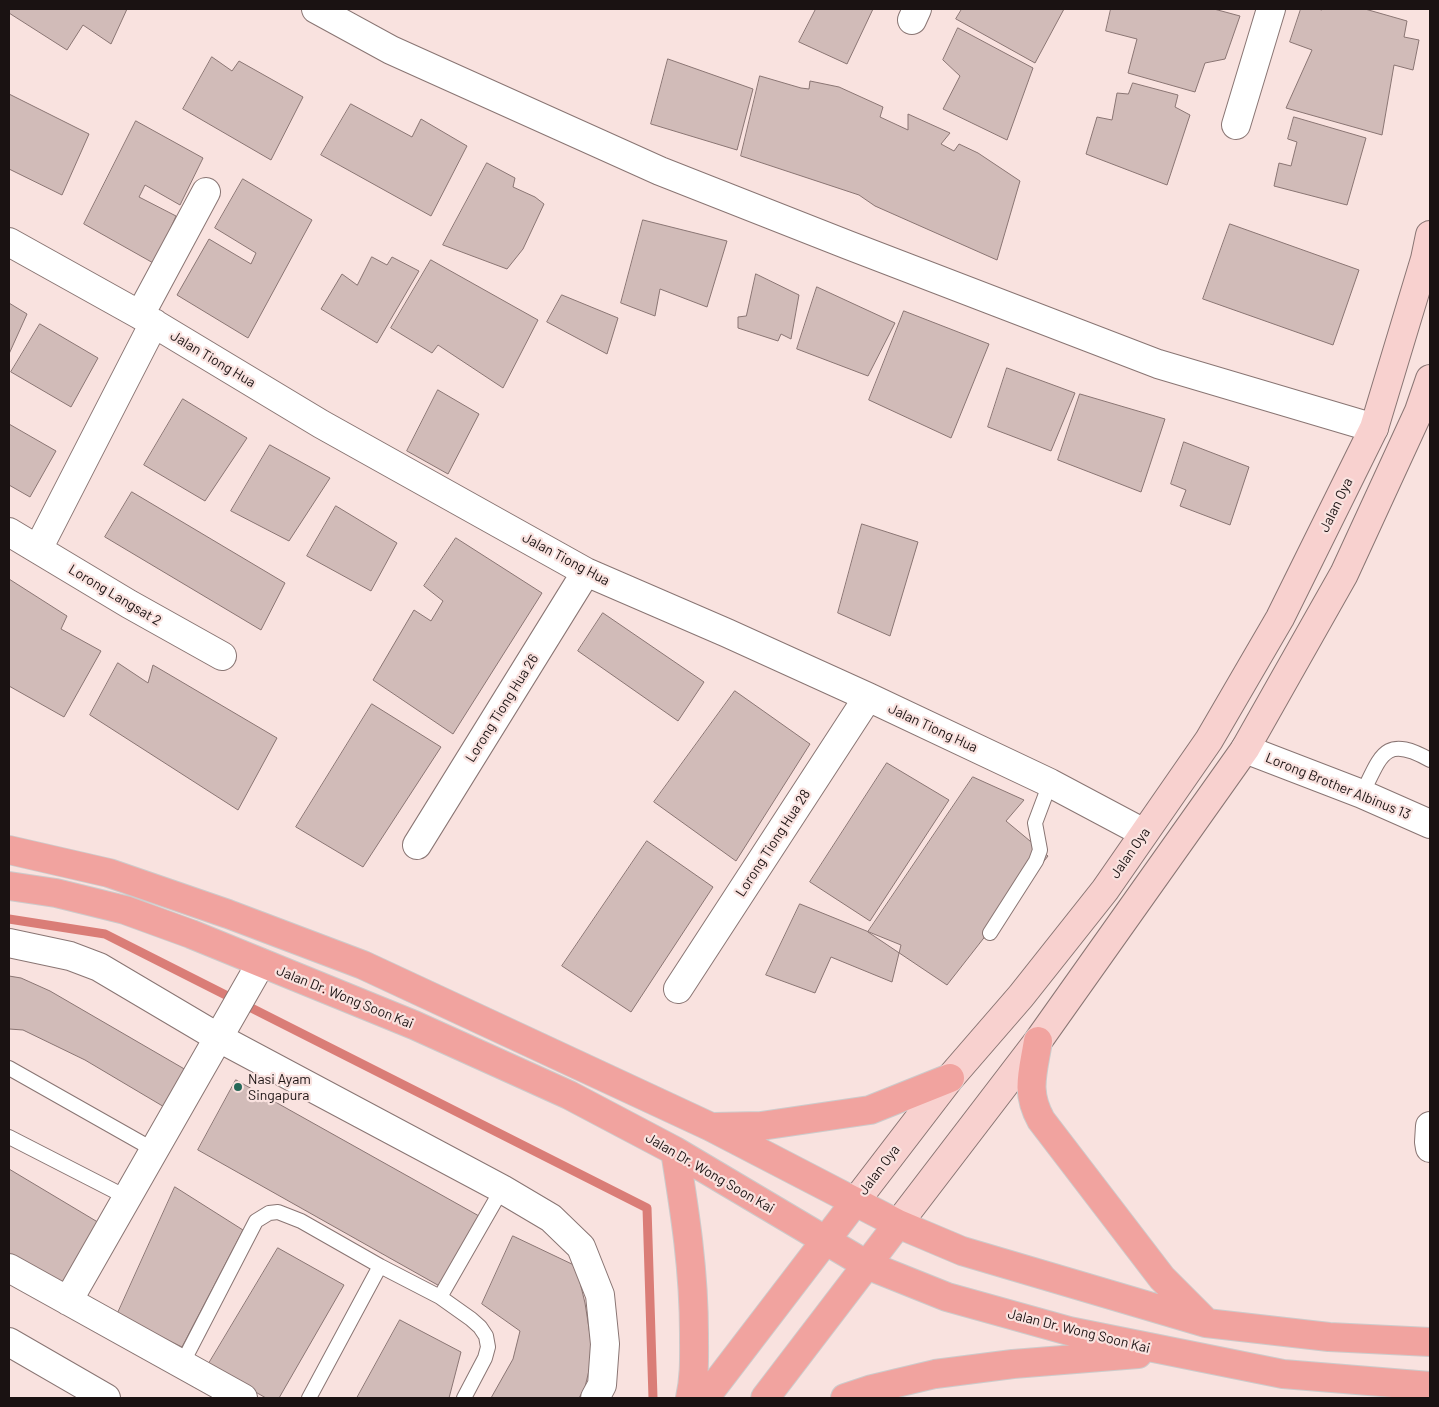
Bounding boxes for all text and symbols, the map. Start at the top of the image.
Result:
street label: Jalan Tiong Hua [167,327,259,391]
street label: Jalan Oya [1316,475,1356,535]
street label: Jalan Tiong Hua [519,529,613,589]
street label: Lorong Langsat 2 [66,561,164,629]
street label: Lorong Tiong Hua 26 [462,651,542,765]
street label: Jalan Tiong Hua [886,700,980,756]
street label: Lorong Brother Albinus 13 [1263,749,1413,823]
street label: Lorong Tiong Hua 28 [732,786,814,900]
street label: Jalan Oya [1106,824,1154,882]
street label: Jalan Dr. Wong Soon Kai [274,962,416,1032]
place label: Nasi Ayam Singapura [248,1071,311,1104]
marker: Nasi Ayam Singapura [232,1081,244,1093]
street label: Jalan Dr. Wong Soon Kai [643,1129,777,1217]
street label: Jalan Oya [855,1142,903,1198]
street label: Jalan Dr. Wong Soon Kai [1006,1305,1152,1357]

